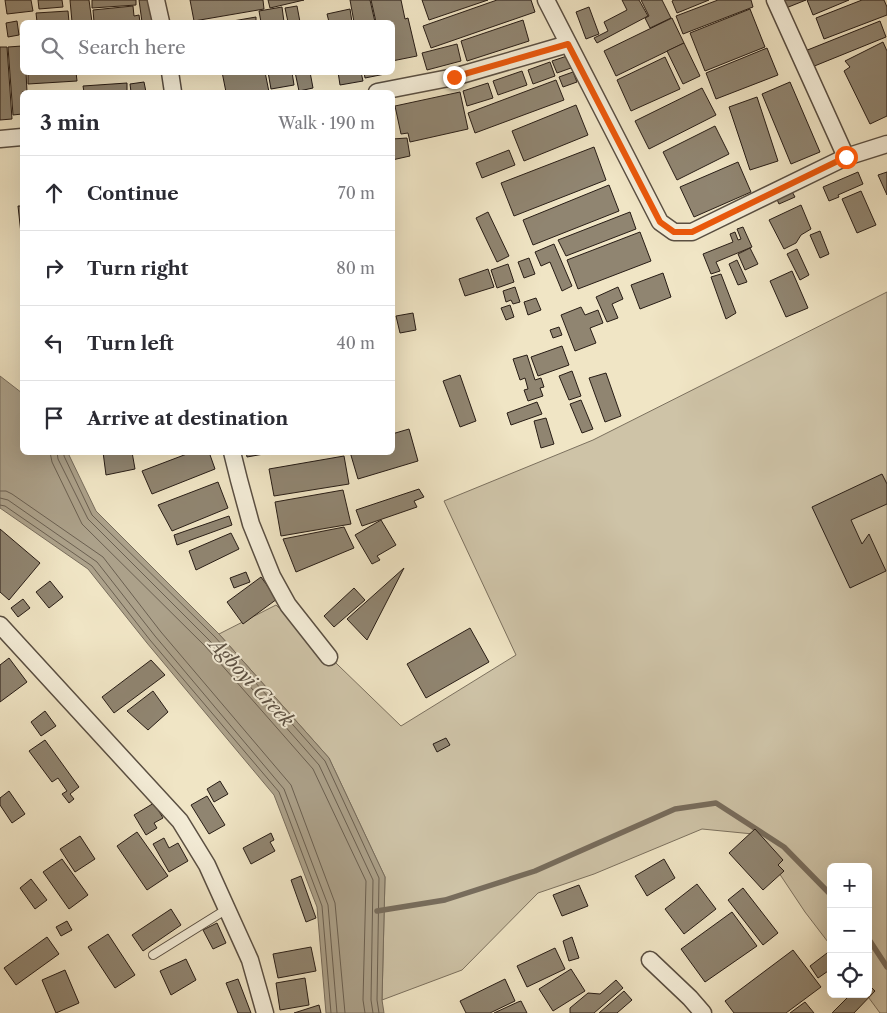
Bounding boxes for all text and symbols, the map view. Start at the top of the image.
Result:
search box [20,20,395,75]
icon: search [38,34,66,62]
text: Search here [78,36,186,59]
route end [443,66,466,89]
text: 3 min [40,110,100,135]
text: Walk · 190 m [278,113,375,133]
route start [835,146,858,169]
icon: ahead [40,179,68,207]
text: Continue [87,182,179,205]
text: 70 m [338,183,375,203]
icon: right [40,254,68,282]
text: Turn right [87,257,188,280]
text: 80 m [336,258,375,278]
icon: left [40,329,68,357]
text: Turn left [87,332,174,355]
text: 40 m [336,333,375,353]
icon: arrive [40,404,68,432]
text: Arrive at destination [87,407,288,430]
water label: Agboyi Creek [203,631,299,732]
map controls [827,863,872,998]
button: + [827,863,872,908]
button: − [827,908,872,953]
button: locate [827,953,872,998]

